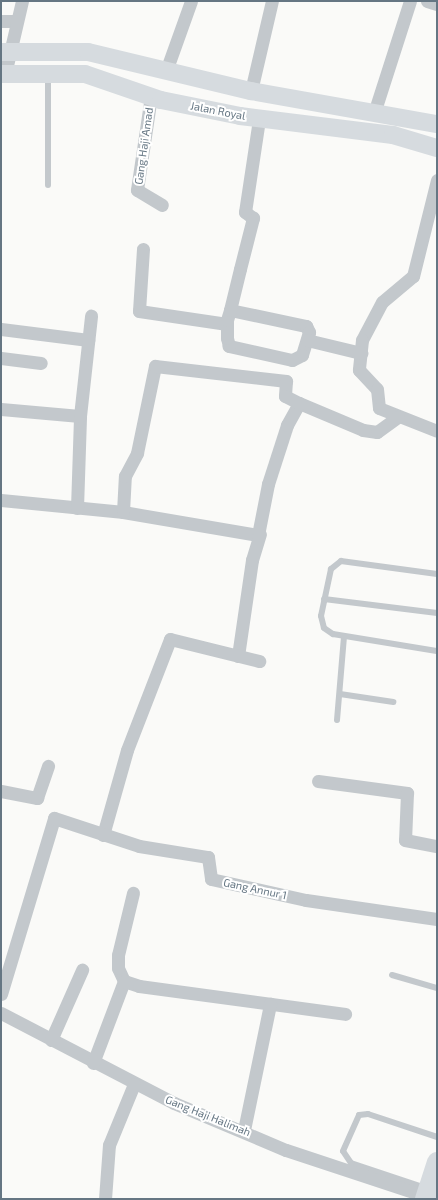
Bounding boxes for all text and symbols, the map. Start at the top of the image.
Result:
street label: Jalan Royal [189,99,247,123]
street label: Gang Haji Amad [132,106,156,186]
street label: Gang Annur 1 [222,876,288,902]
street label: Gang Haji Halimah [163,1093,253,1139]

